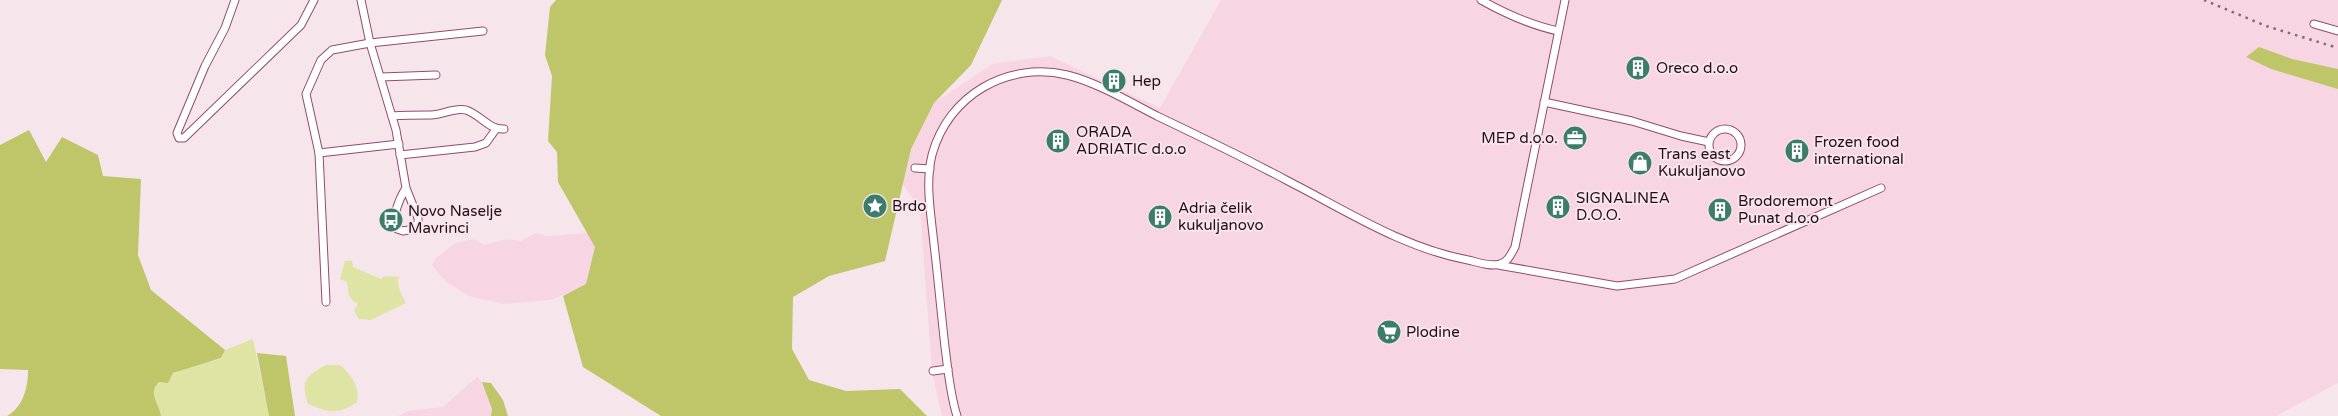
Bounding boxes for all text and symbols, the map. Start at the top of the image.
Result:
building icon: Oreco d.o.o [1625,55,1651,81]
place label: Oreco d.o.o [1656,59,1738,77]
building icon: Hep [1101,68,1127,94]
place label: Hep [1132,72,1161,90]
place label: ORADA ADRIATIC d.o.o [1076,123,1186,158]
office icon: MEP d.o.o. [1562,125,1588,151]
building icon: ORADA ADRIATIC d.o.o [1045,128,1071,154]
place label: MEP d.o.o. [1481,129,1558,147]
place label: Frozen food international [1814,133,1904,168]
building icon: Frozen food international [1784,138,1810,164]
place label: Trans east Kukuljanovo [1658,145,1746,180]
shop icon: Trans east Kukuljanovo [1627,150,1653,176]
place label: SIGNALINEA D.O.O. [1576,189,1670,224]
place label: Brodoremont Punat d.o.o [1738,192,1833,227]
place icon: Brdo [862,193,888,219]
building icon: SIGNALINEA D.O.O. [1545,194,1571,220]
place label: Brdo [892,197,926,215]
building icon: Brodoremont Punat d.o.o [1707,197,1733,223]
place label: Adria čelik kukuljanovo [1178,199,1264,234]
place label: Novo Naselje Mavrinci [408,202,502,237]
building icon: Adria čelik kukuljanovo [1147,204,1173,230]
bus stop icon: Novo Naselje Mavrinci [378,207,404,233]
supermarket icon: Plodine [1376,319,1402,345]
place label: Plodine [1406,323,1460,341]

